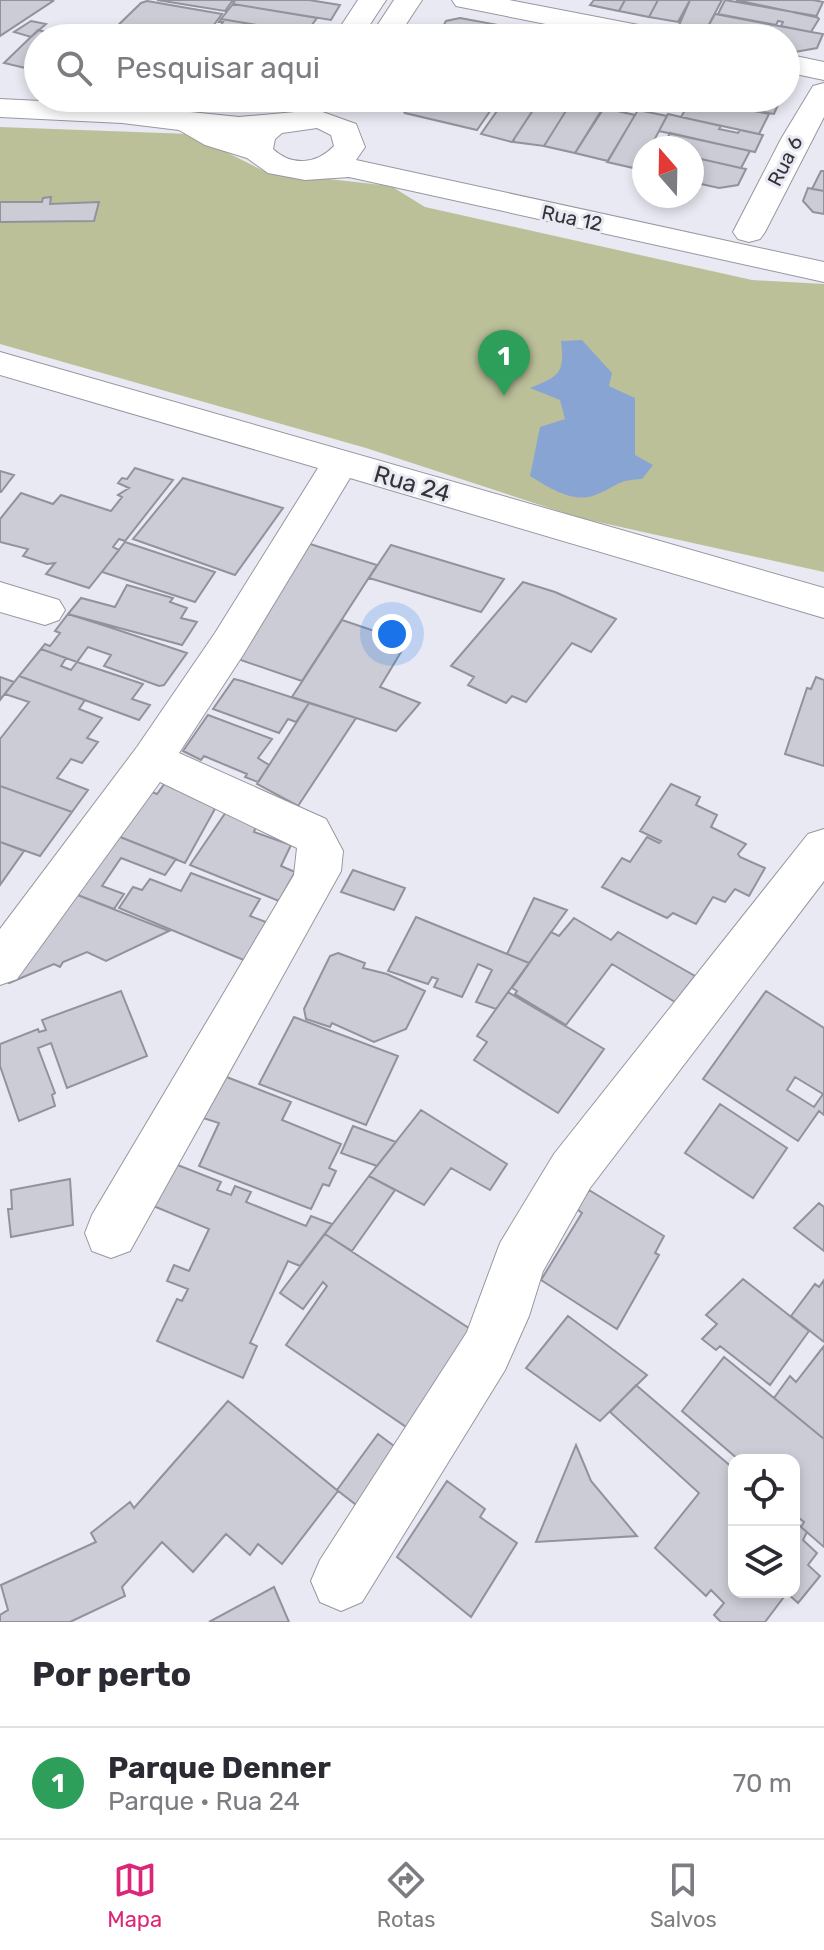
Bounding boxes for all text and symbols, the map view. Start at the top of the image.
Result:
search box [24,24,800,112]
icon: search [52,46,96,90]
text: Pesquisar aqui [116,50,320,86]
street label: Rua 6 [762,132,808,190]
north arrow [632,136,704,208]
street label: Rua 12 [539,200,605,236]
pin: 1 [478,330,530,396]
street label: Rua 24 [371,460,453,508]
your location [372,614,412,654]
map controls [728,1454,800,1598]
button: locate [728,1454,800,1526]
button: layers [728,1526,800,1598]
text: Por perto [32,1654,191,1695]
text: Parque Denner [108,1750,331,1786]
text: 1 [52,1768,64,1799]
text: 70 m [733,1768,792,1799]
text: Parque · Rua 24 [108,1786,300,1817]
tab: Mapa [107,1858,162,1933]
tab: Rotas [377,1858,435,1933]
tab: Salvos [650,1858,717,1933]

